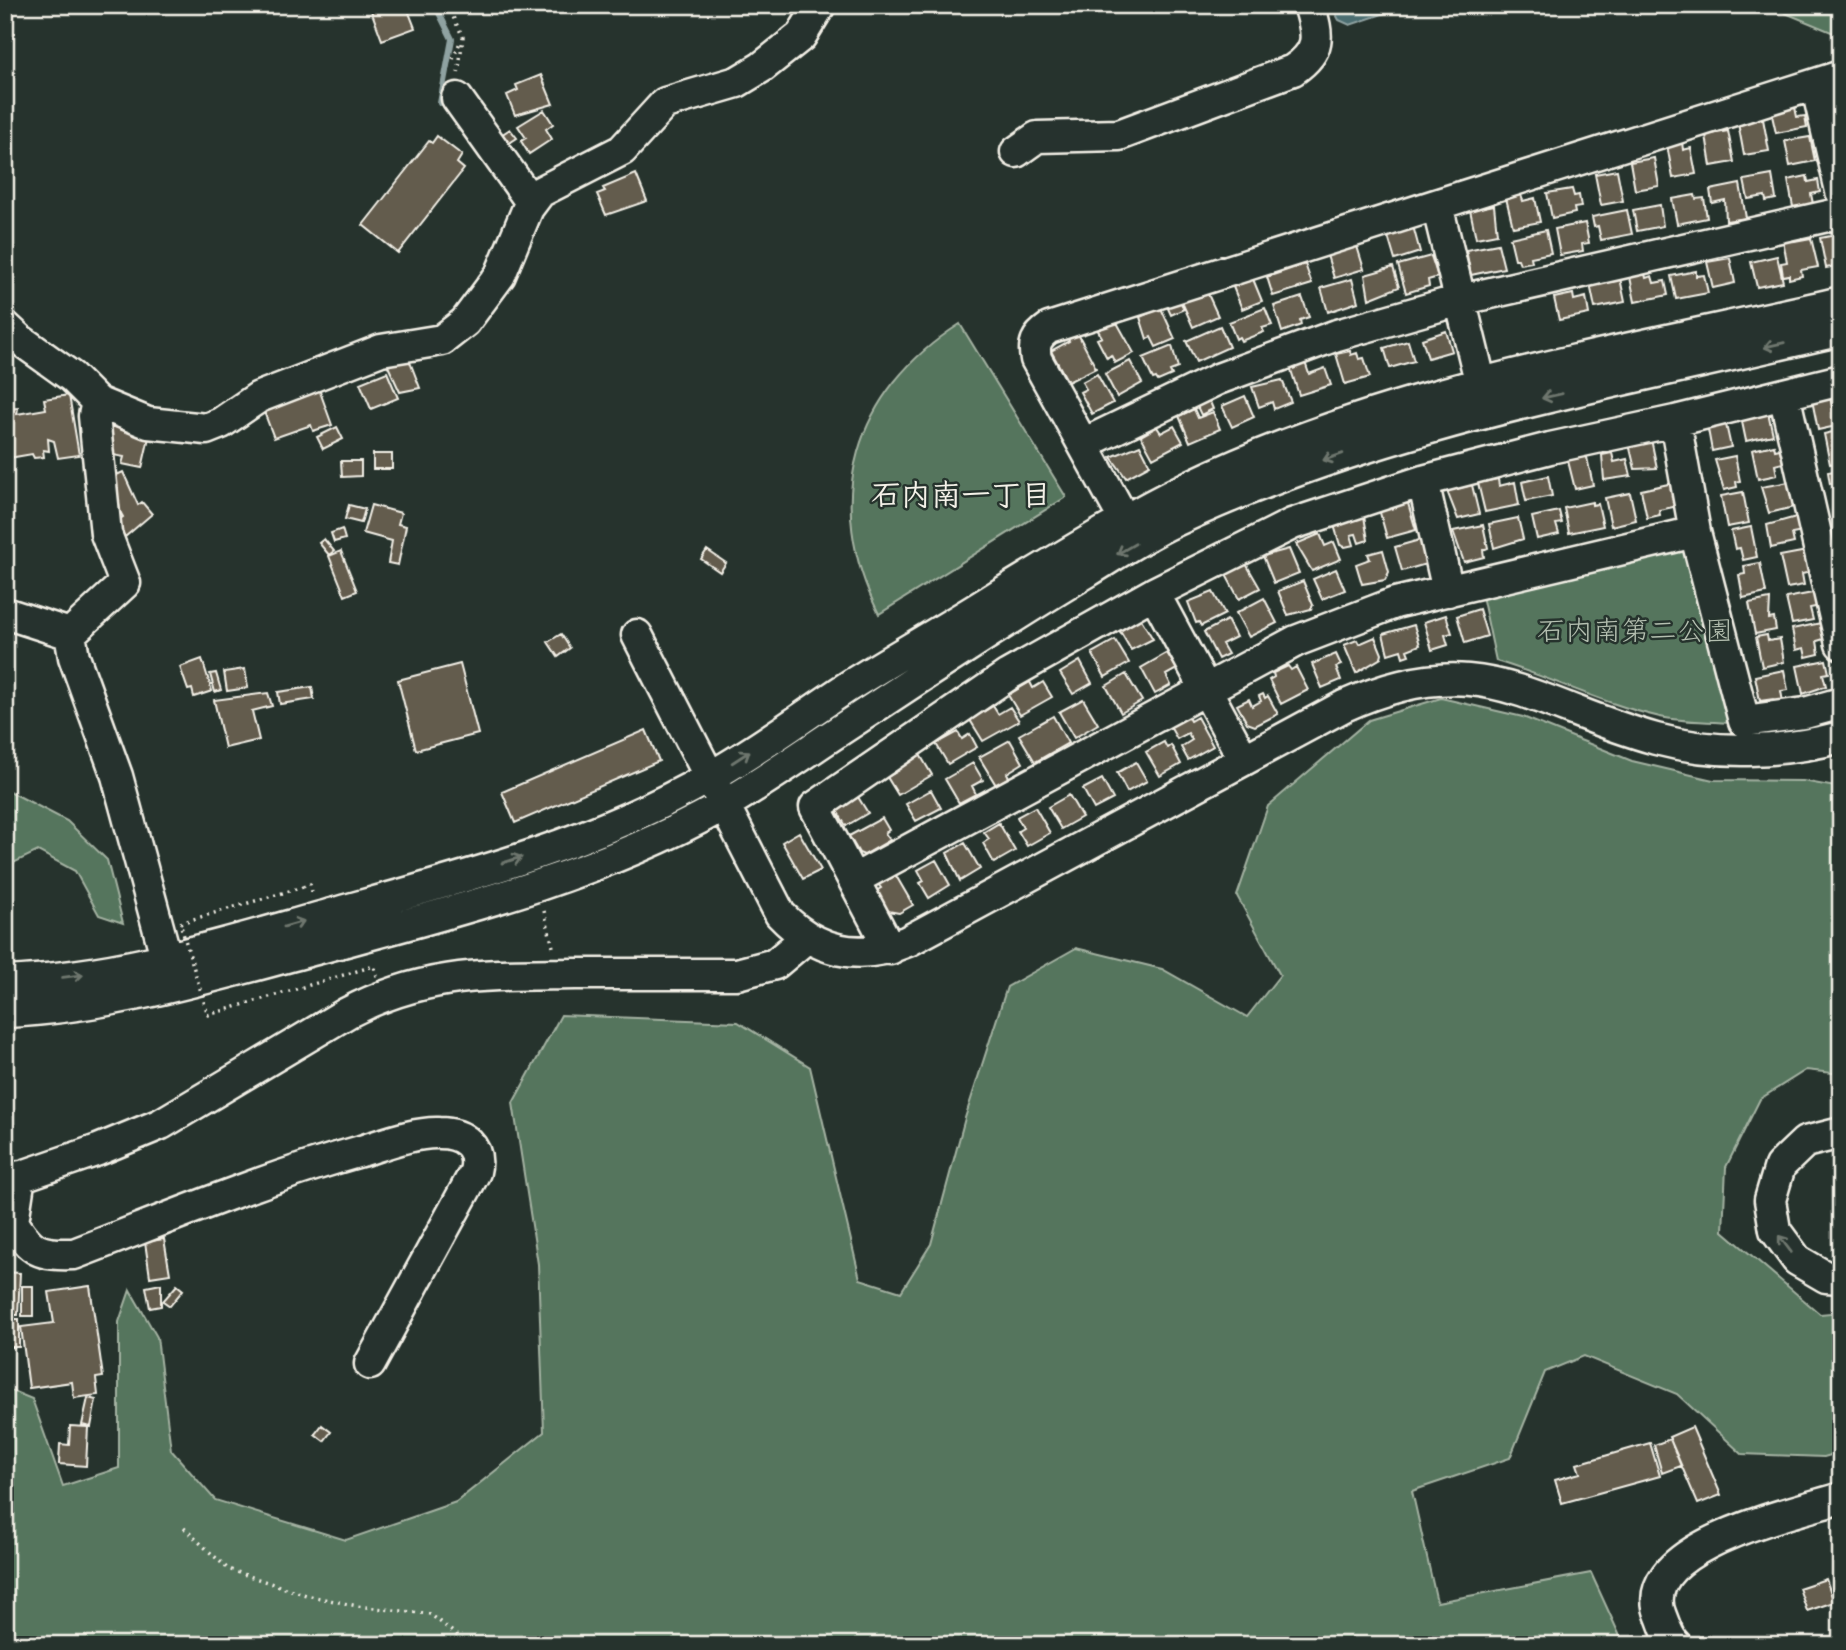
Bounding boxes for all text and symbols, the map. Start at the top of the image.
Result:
one-way arrow [1763,339,1786,353]
one-way arrow [1541,390,1564,403]
one-way arrow [1323,452,1345,464]
district label: 石内南一丁目 [871,477,1051,516]
one-way arrow [1116,542,1136,556]
park label: 石内南第二公園 [1537,614,1733,651]
one-way arrow [731,750,751,764]
one-way arrow [501,852,523,865]
one-way arrow [283,917,305,930]
one-way arrow [61,969,84,982]
one-way arrow [1778,1235,1793,1253]

